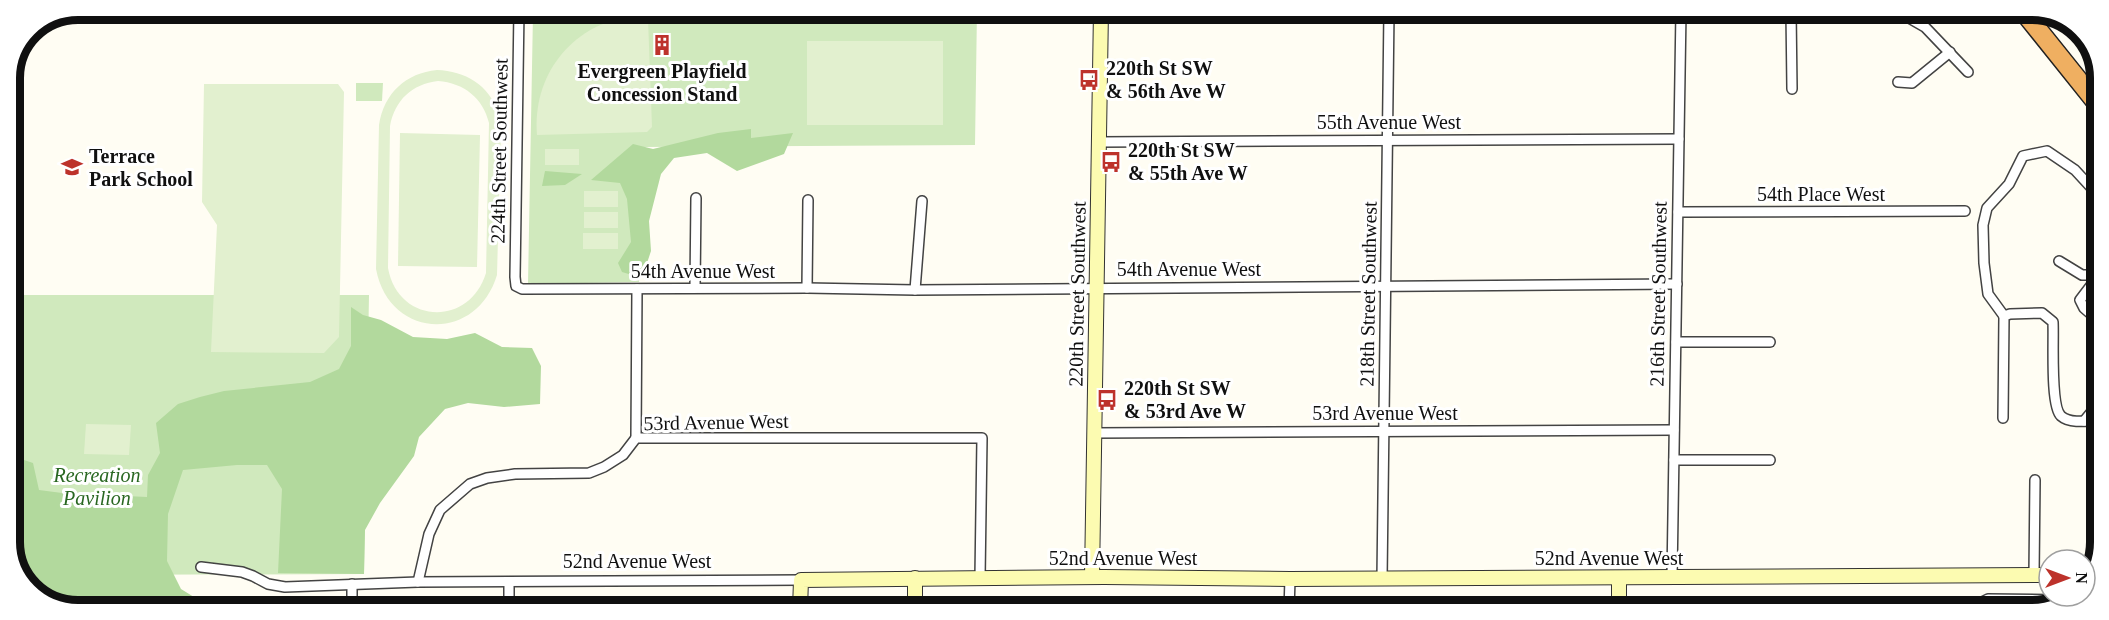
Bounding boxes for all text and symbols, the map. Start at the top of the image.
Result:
building icon: Evergreen Playfield Concession Stand [650,33,674,57]
place label: 220th St SW & 56th Ave W [1106,57,1226,102]
street label: 224th Street Southwest [486,58,512,244]
place label: Evergreen Playfield Concession Stand [577,60,747,105]
bus stop icon: 220th St SW & 56th Ave W [1077,68,1101,92]
street label: 55th Avenue West [1317,111,1462,133]
place label: 220th St SW & 55th Ave W [1128,139,1248,184]
place label: Terrace Park School [89,145,193,190]
bus stop icon: 220th St SW & 55th Ave W [1099,150,1123,174]
school or university icon: Terrace Park School [60,155,84,179]
street label: 54th Place West [1757,183,1885,205]
street label: 220th Street Southwest [1064,201,1090,387]
street label: 218th Street Southwest [1355,201,1381,387]
street label: 216th Street Southwest [1645,201,1671,387]
street label: 54th Avenue West [1117,258,1262,280]
street label: 54th Avenue West [631,260,776,282]
place label: 220th St SW & 53rd Ave W [1124,377,1246,422]
bus stop icon: 220th St SW & 53rd Ave W [1095,388,1119,412]
street label: 53rd Avenue West [1312,402,1458,424]
street label: 53rd Avenue West [643,410,789,434]
park label: Recreation Pavilion [52,464,141,509]
street label: 52nd Avenue West [1049,547,1198,569]
street label: 52nd Avenue West [1535,547,1684,569]
north arrow [2037,548,2097,608]
street label: 52nd Avenue West [563,550,712,572]
text: N [2073,572,2090,584]

